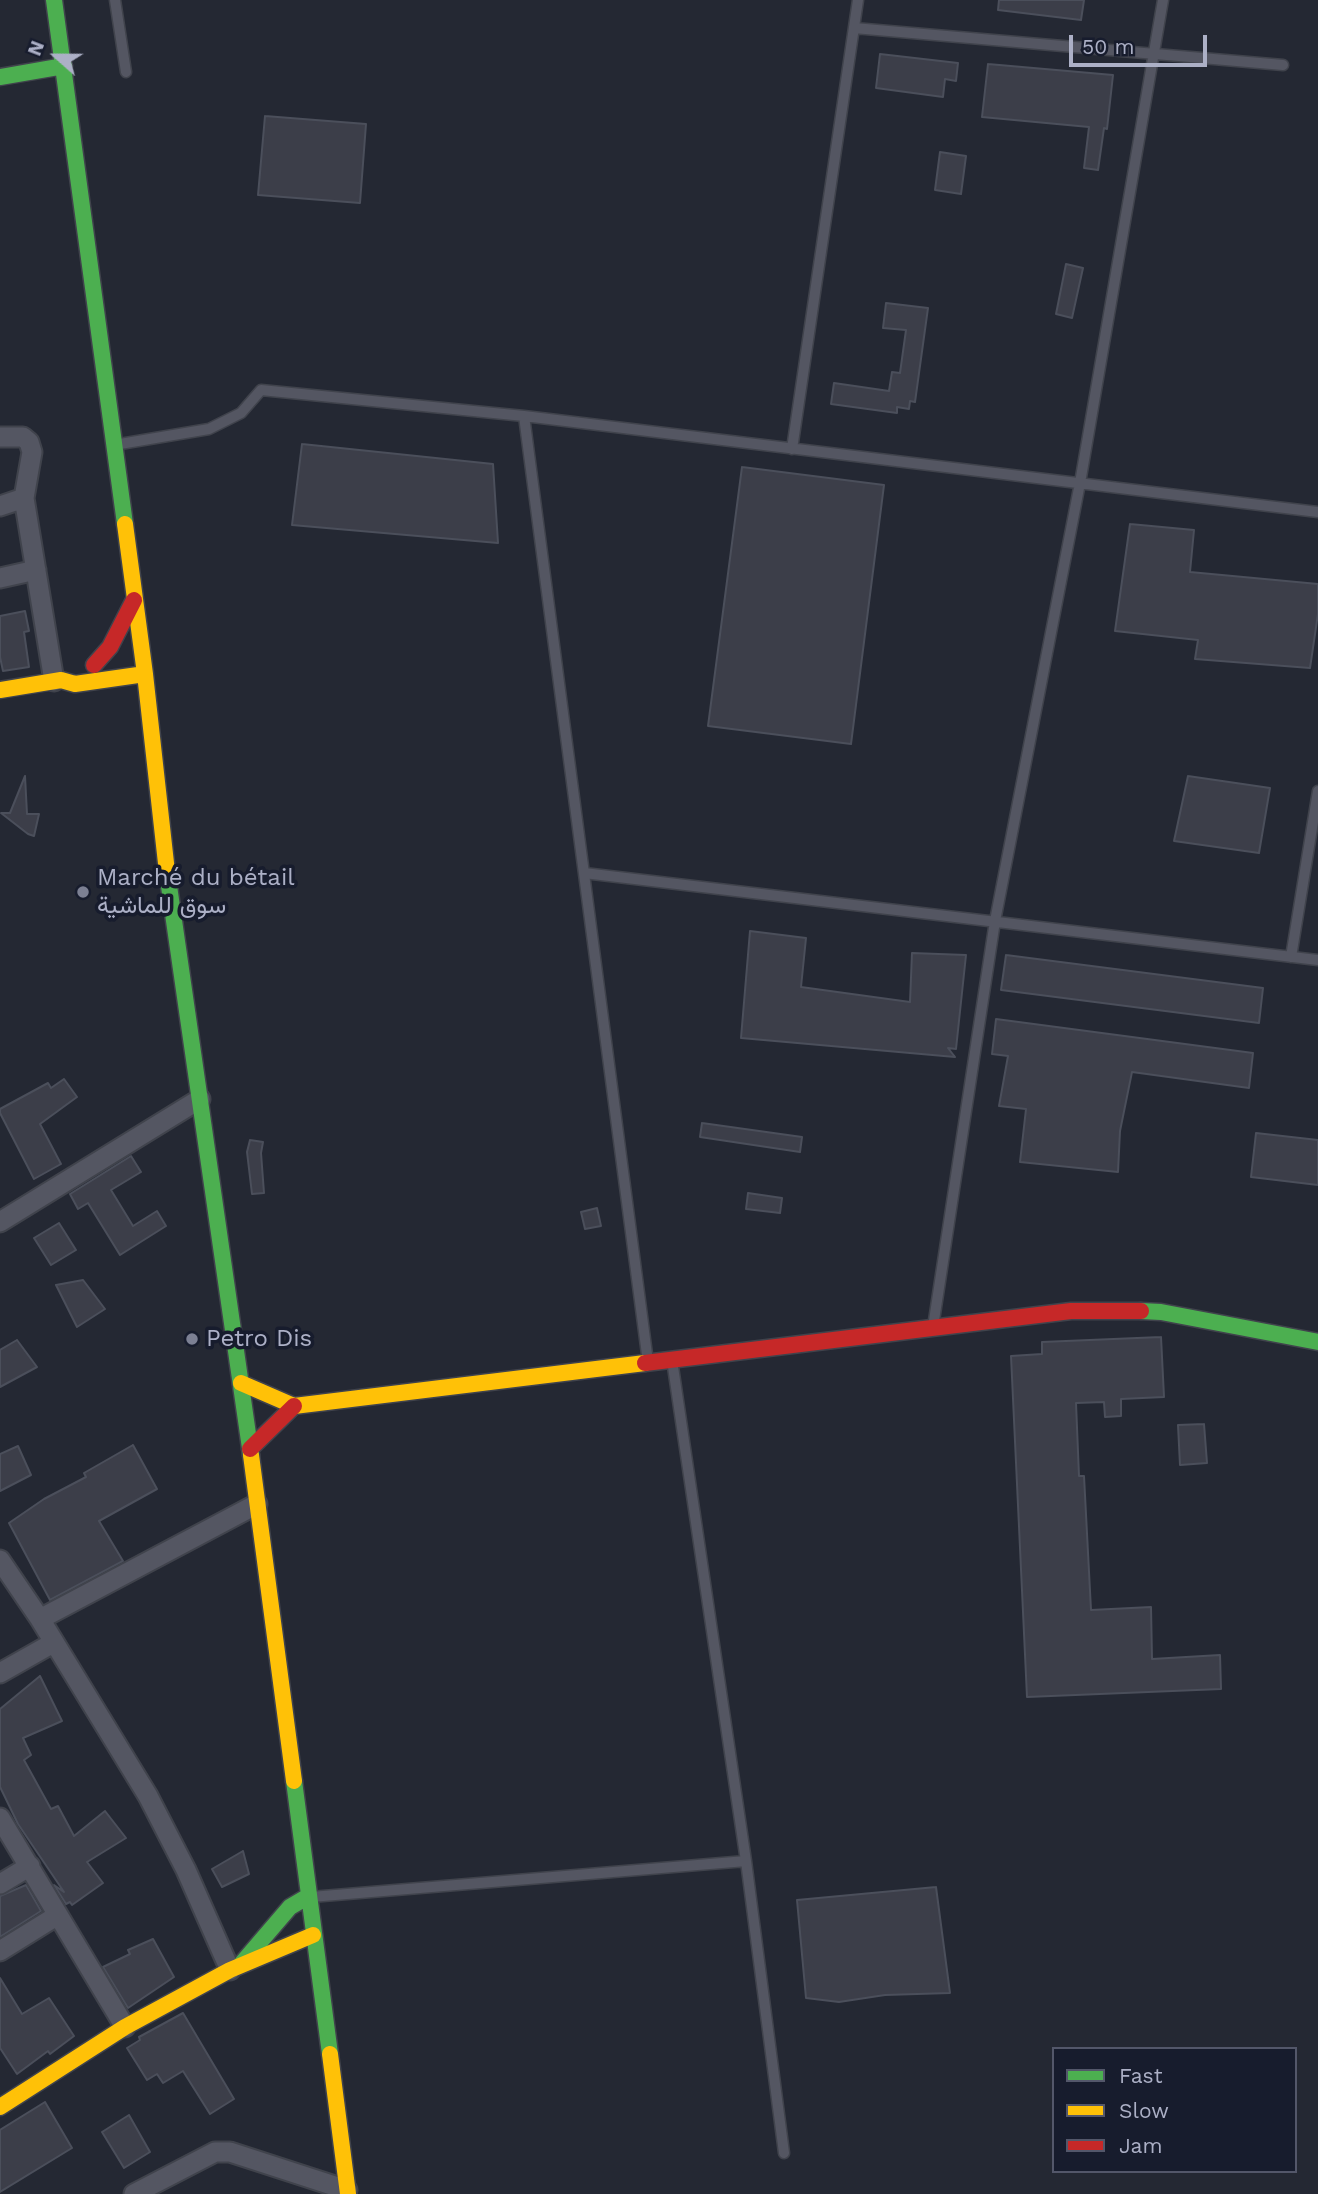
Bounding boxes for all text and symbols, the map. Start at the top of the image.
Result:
north arrow [21,21,91,91]
scale bar [1073,21,1211,65]
text: 50 m [1082,34,1134,59]
text: N [23,38,49,59]
place label: Marché du bétail سوق للماشية [97,864,295,920]
marker: Marché du bétail سوق للماشية [75,884,91,900]
place label: Petro Dis [206,1325,312,1353]
marker: Petro Dis [184,1331,200,1347]
legend [1052,2047,1297,2173]
text: Fast [1119,2063,1163,2088]
text: Slow [1119,2098,1169,2123]
text: Jam [1119,2133,1162,2158]

